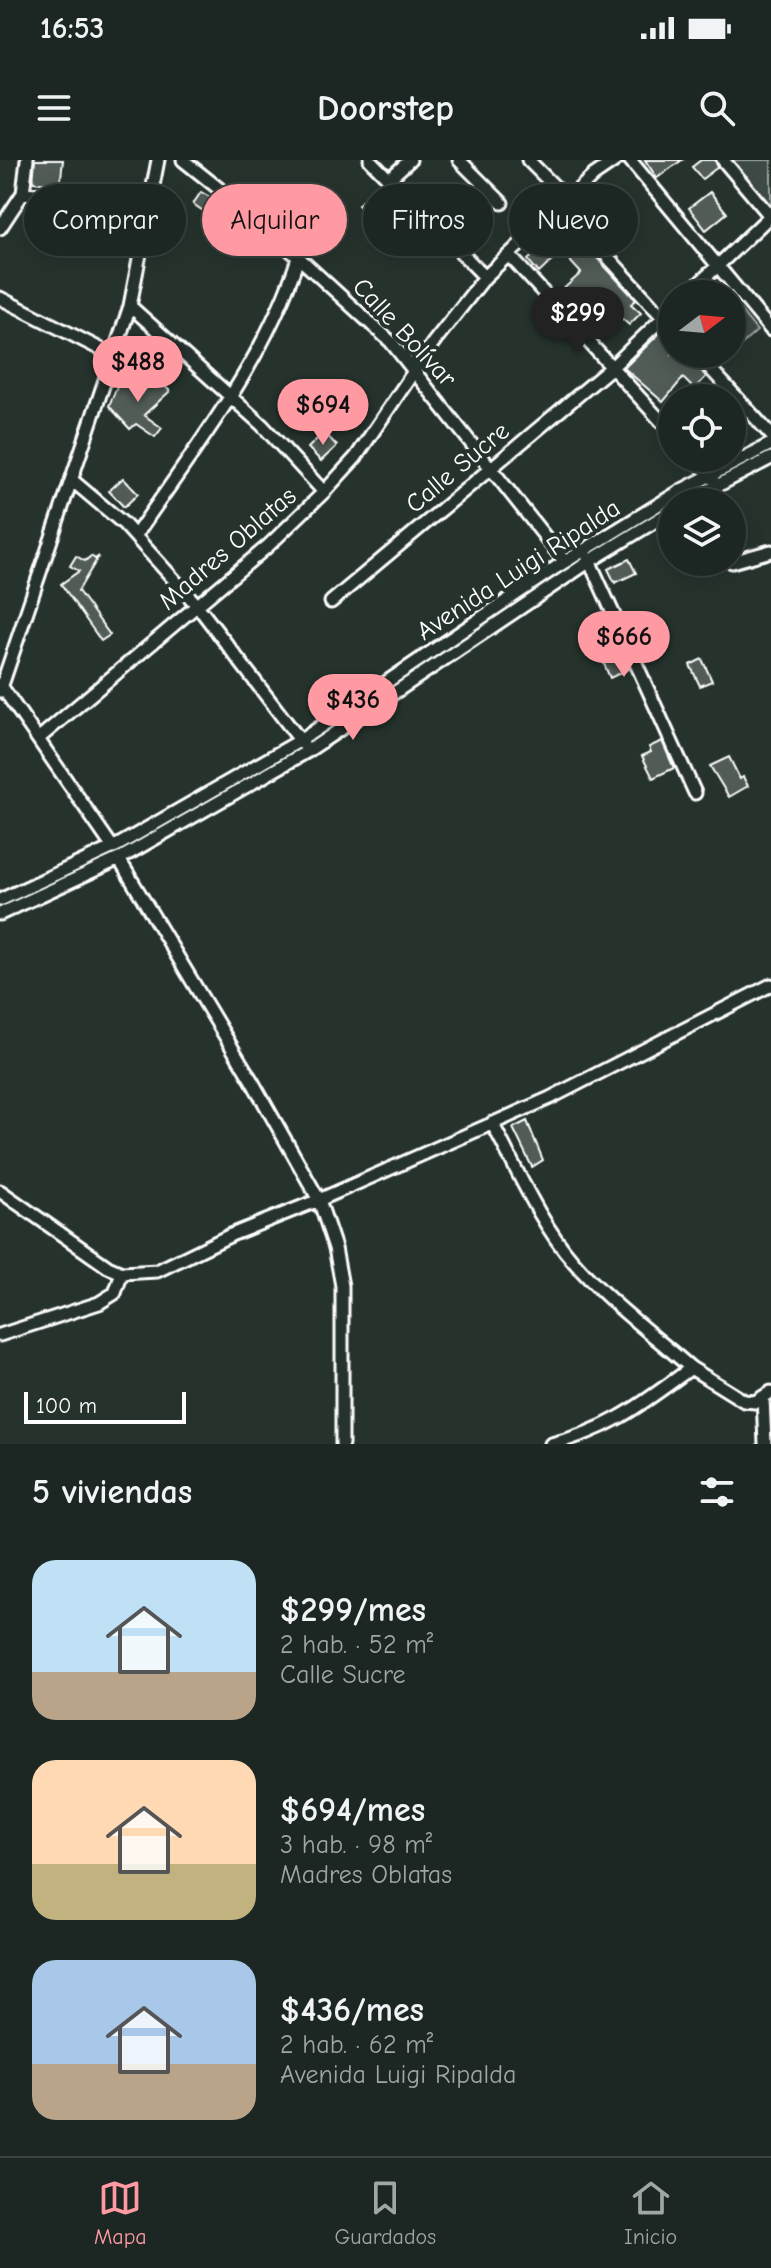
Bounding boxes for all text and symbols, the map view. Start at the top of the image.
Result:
text: 16:53 [40,11,104,46]
icon: menu [32,86,76,130]
icon: search [695,86,739,130]
text: Doorstep [317,88,454,129]
chip: Comprar [24,184,186,256]
chip: Alquilar [202,184,347,256]
chip: Filtros [363,184,493,256]
chip: Nuevo [509,184,638,256]
street label: Calle Bolívar [346,272,463,394]
north arrow [658,280,746,368]
map controls [658,280,746,576]
pin: $299 [531,287,625,355]
text: $299 [550,298,606,328]
pin: $488 [91,336,185,404]
text: $488 [111,347,165,377]
pin: $694 [276,379,370,447]
button: locate [658,384,746,472]
text: $694 [295,390,351,420]
street label: Calle Sucre [400,416,515,520]
street label: Madres Oblatas [153,481,302,616]
button: layers [658,488,746,576]
street label: Avenida Luigi Ripalda [411,493,626,647]
pin: $666 [577,611,671,679]
text: $666 [596,622,652,652]
pin: $436 [306,674,400,742]
text: $436 [326,685,380,715]
scale bar [24,1388,186,1424]
text: 100 m [36,1393,97,1419]
icon: filters [695,1470,739,1514]
text: 5 viviendas [32,1472,192,1512]
text: $299/mes [280,1590,426,1630]
icon: home [96,1592,192,1688]
text: 2 hab. · 52 m² [280,1630,433,1660]
text: Calle Sucre [280,1660,406,1690]
text: $694/mes [280,1790,425,1830]
icon: home [96,1792,192,1888]
text: 3 hab. · 98 m² [280,1830,432,1860]
text: Madres Oblatas [280,1860,452,1890]
text: $436/mes [280,1990,424,2030]
icon: home [96,1992,192,2088]
text: 2 hab. · 62 m² [280,2030,433,2060]
text: Avenida Luigi Ripalda [280,2060,516,2090]
tab: Mapa [94,2176,147,2250]
tab: Guardados [335,2176,436,2250]
tab: Inicio [624,2176,677,2250]

